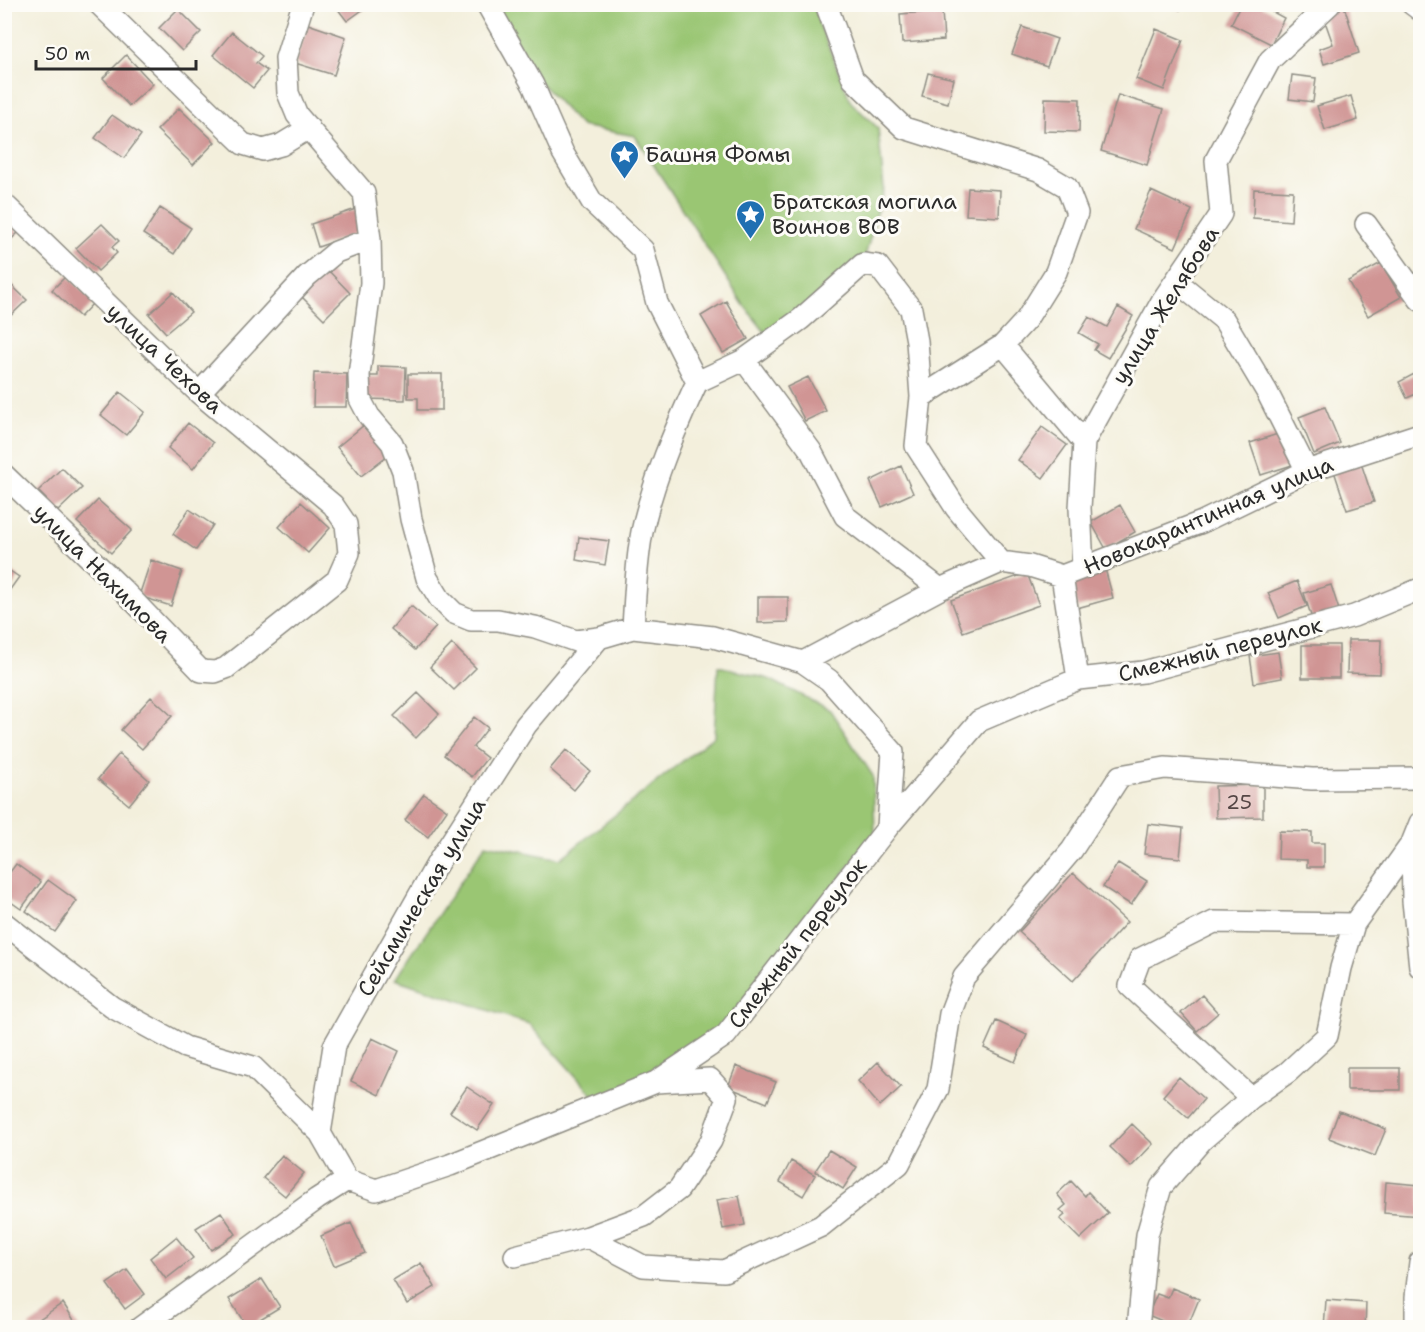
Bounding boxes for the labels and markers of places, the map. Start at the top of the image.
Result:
place icon: Башня Фомы [608,138,640,180]
place label: Башня Фомы [645,140,790,169]
place label: Братская могила Воинов ВОВ [772,187,957,241]
place icon: Братская могила Воинов ВОВ [735,198,767,240]

